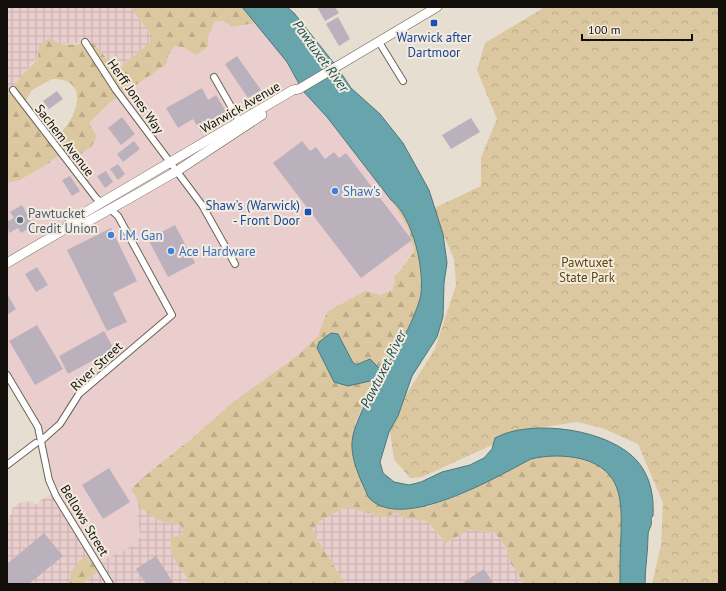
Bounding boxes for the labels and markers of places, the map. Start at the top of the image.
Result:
marker: Warwick after Dartmoor [429,18,439,28]
place label: Warwick after Dartmoor [397,29,472,61]
place label: Shaw's [343,183,381,200]
marker: Shaw's [330,186,340,196]
place label: Shaw's (Warwick) - Front Door [206,197,301,229]
place label: Pawtucket Credit Union [28,205,98,237]
marker: Shaw's (Warwick) - Front Door [303,207,313,217]
marker: Pawtucket Credit Union [15,215,25,225]
place label: I.M. Gan [119,227,163,244]
marker: I.M. Gan [106,230,116,240]
place label: Ace Hardware [179,243,256,260]
marker: Ace Hardware [166,246,176,256]

